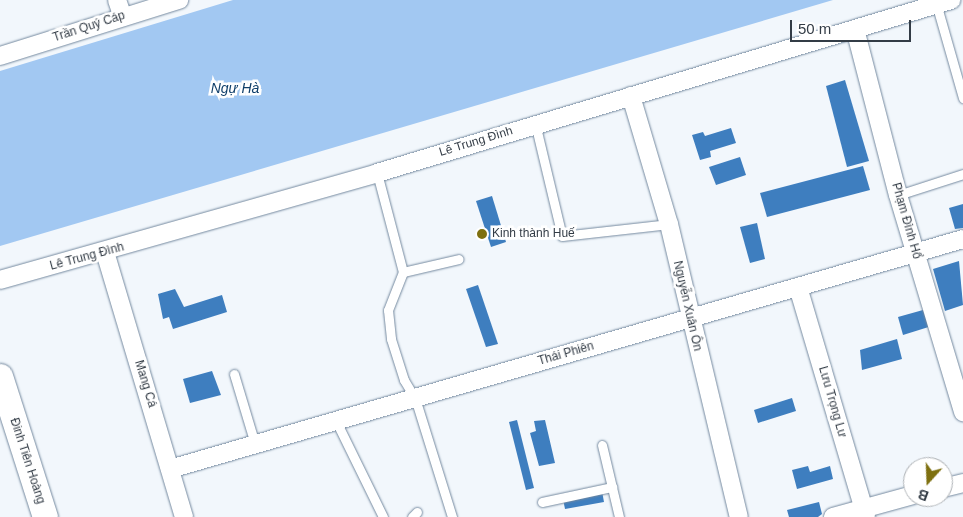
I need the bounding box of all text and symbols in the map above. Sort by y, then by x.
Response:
street label: Trần Quý Cáp [51,9,127,45]
scale bar [793,10,914,42]
text: 50 m [798,20,831,37]
water label: Ngự Hà [211,80,259,96]
street label: Lê Trung Đình [437,124,515,160]
street label: Phạm Đình Hổ [888,181,924,261]
place label: Kinh thành Huế [492,227,575,241]
marker: Kinh thành Huế [476,228,488,240]
street label: Lê Trung Đình [48,240,126,274]
street label: Nguyễn Xuân Ôn [670,260,704,352]
street label: Thái Phiên [536,339,596,369]
street label: Mang Cá [131,359,159,409]
street label: Lưu Trọng Lư [815,365,849,439]
street label: Đinh Tiên Hoàng [6,416,48,506]
north arrow [903,457,953,507]
text: B [916,486,931,504]

